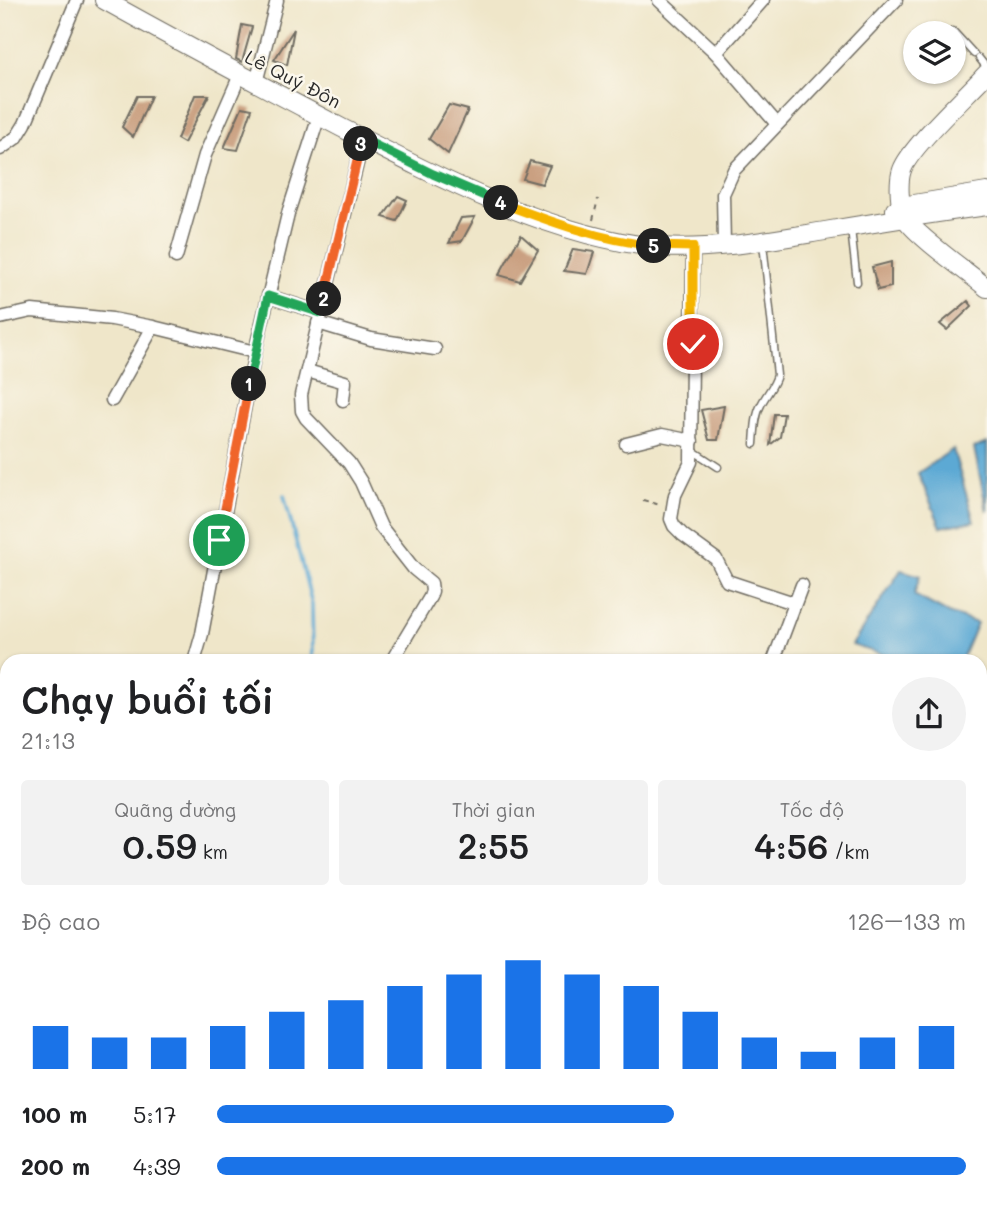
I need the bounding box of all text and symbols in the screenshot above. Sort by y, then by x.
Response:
map controls [903,21,966,84]
button: layers [903,21,966,84]
street label: Lê Quý Đôn [241,44,345,113]
pin: 3 [344,127,378,162]
text: 3 [355,131,366,156]
pin: 4 [484,186,518,220]
text: 4 [494,190,507,215]
pin: 5 [636,229,672,264]
text: 5 [648,233,659,258]
pin: 2 [306,282,342,316]
text: 2 [318,286,329,311]
pin [663,314,723,374]
icon: check [674,325,712,363]
pin: 1 [232,366,266,402]
text: 1 [244,371,253,396]
pin [189,510,249,570]
icon: arrive [200,521,238,559]
text: Chạy buổi tối [21,674,274,724]
button: share [892,677,966,751]
text: 21:13 [21,725,75,755]
text: Quãng đường [114,797,236,822]
text: Thời gian [452,797,535,822]
text: Tốc độ [780,797,844,822]
text: 0.59 [122,822,197,868]
text: 2:55 [458,822,529,868]
text: 4:56 [754,822,828,868]
text: km [197,839,228,864]
text: /km [828,839,870,864]
text: Độ cao [21,906,100,936]
text: 126–133 m [847,906,966,936]
text: 100 m [21,1099,87,1129]
text: 5:17 [133,1099,177,1129]
text: 200 m [21,1151,90,1181]
text: 4:39 [133,1151,181,1181]

